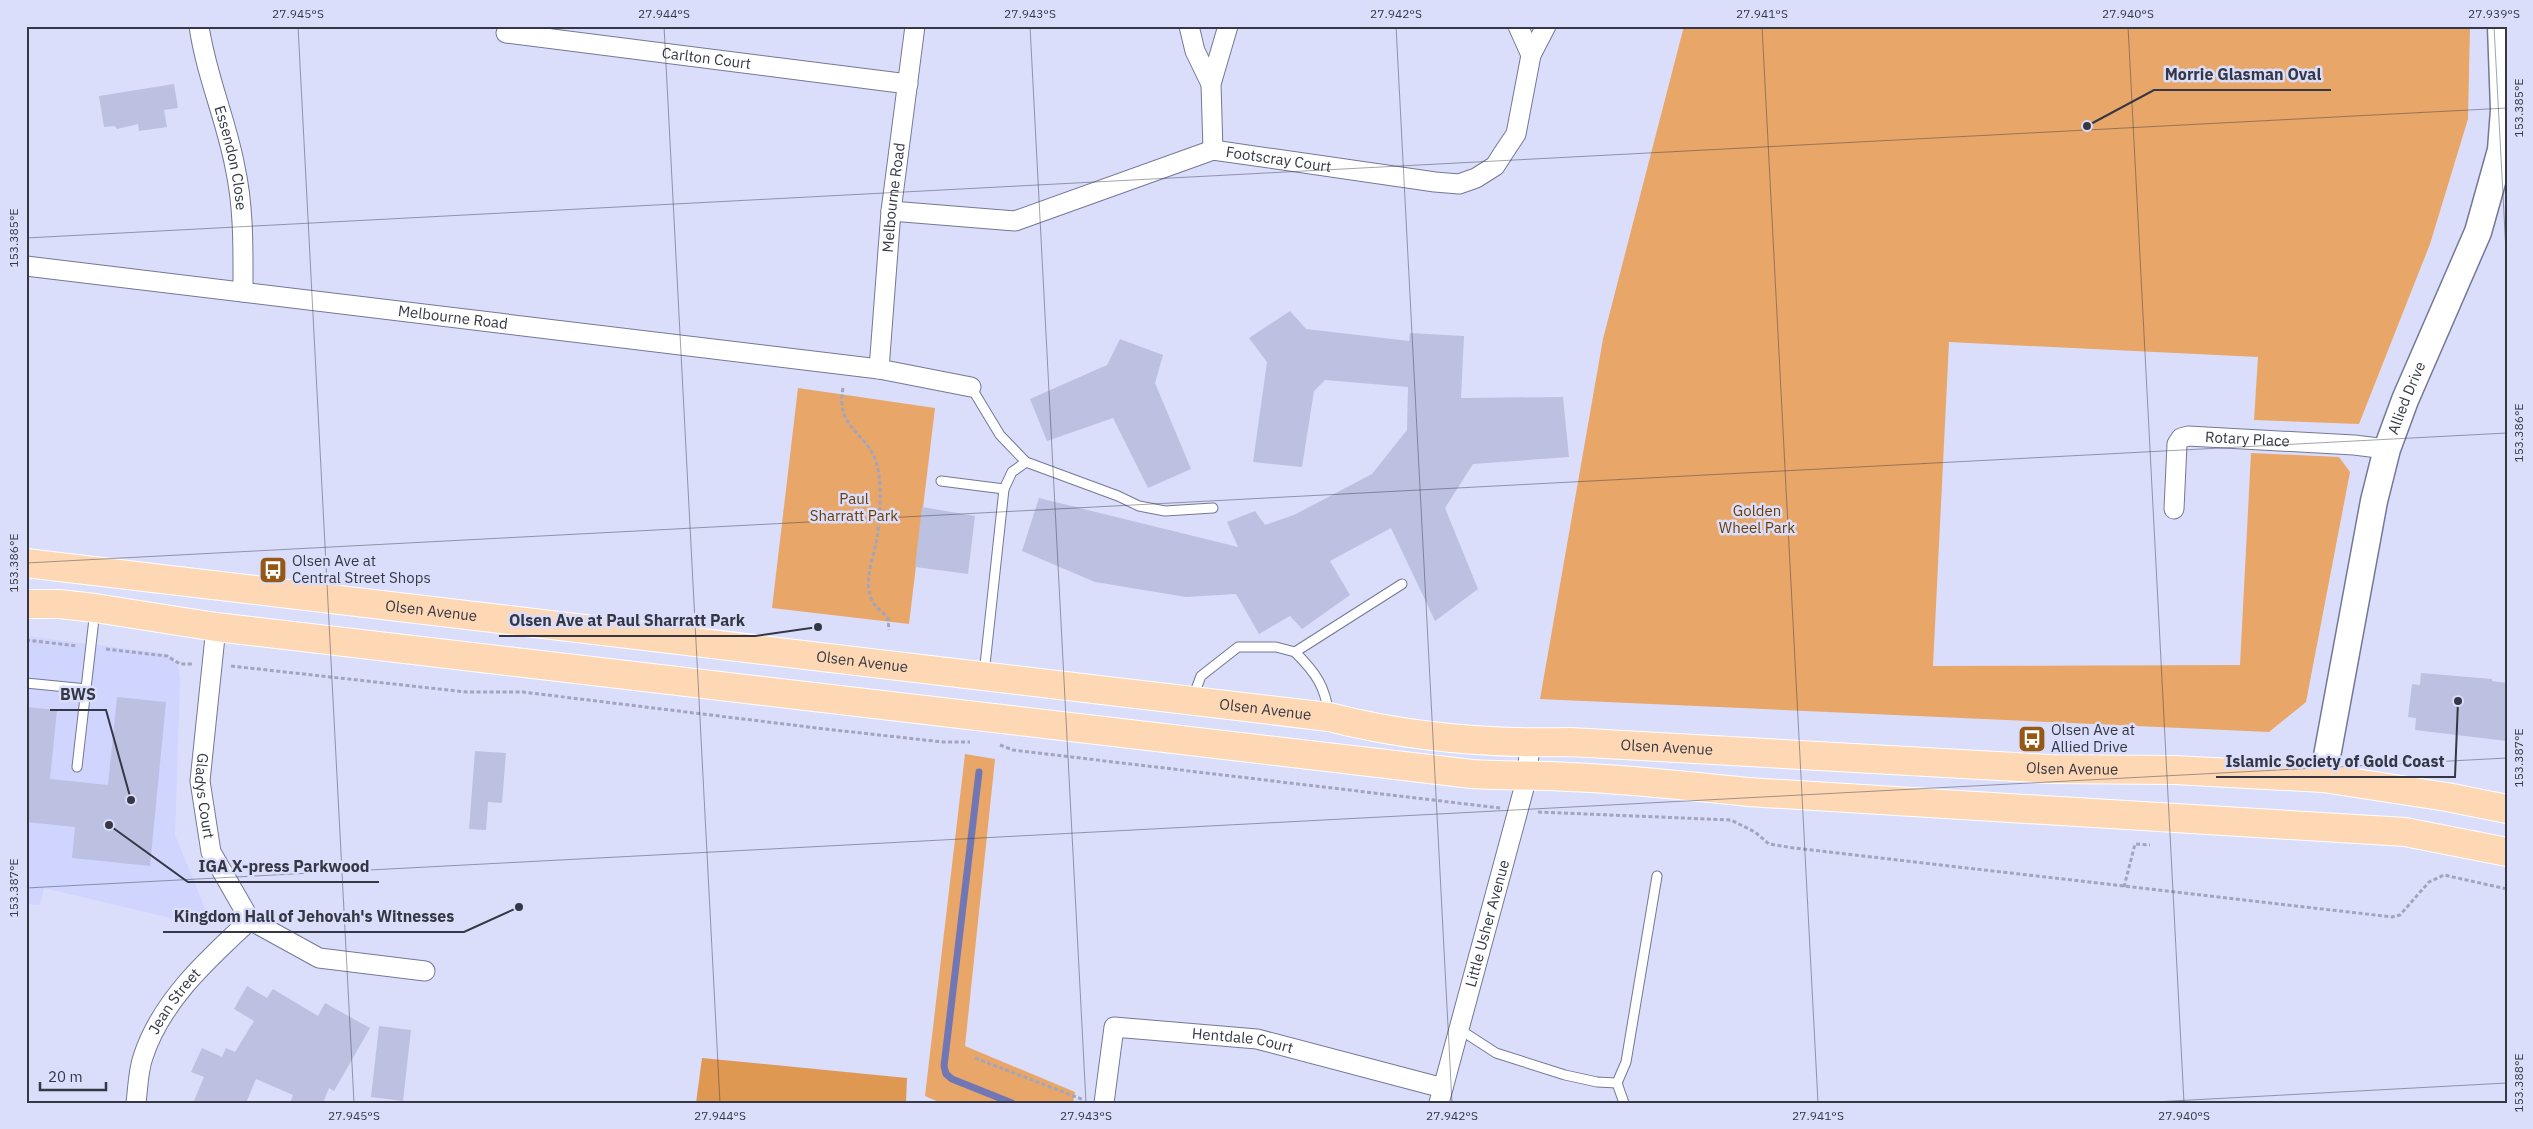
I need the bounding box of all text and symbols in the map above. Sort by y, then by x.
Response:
text: 27.945°S [272,6,324,21]
text: 27.944°S [638,6,690,21]
text: 27.943°S [1004,6,1056,21]
text: 27.942°S [1370,6,1422,21]
text: 27.941°S [1736,6,1788,21]
text: 27.940°S [2102,6,2154,21]
text: 27.939°S [2468,6,2520,21]
street label: Carlton Court [661,43,752,73]
callout: Morrie Glasman Oval [2154,59,2331,90]
text: Morrie Glasman Oval [2165,64,2321,84]
text: 153.385°E [2511,78,2526,138]
street label: Essendon Close [210,103,251,211]
street label: Melbourne Road [878,141,909,253]
street label: Footscray Court [1225,142,1333,176]
text: 153.385°E [6,208,21,268]
street label: Melbourne Road [397,301,509,333]
street label: Allied Drive [2383,358,2430,437]
text: 153.386°E [2511,403,2526,463]
street label: Rotary Place [2205,427,2290,450]
park label: Paul Sharratt Park [810,489,898,525]
park label: Golden Wheel Park [1719,501,1795,537]
text: 153.386°E [6,533,21,593]
place label: Olsen Ave at Central Street Shops [292,551,431,587]
bus stop icon: Olsen Ave at Central Street Shops [258,555,288,585]
street label: Olsen Avenue [384,596,478,625]
callout: Olsen Ave at Paul Sharratt Park [499,605,755,636]
text: Olsen Ave at Paul Sharratt Park [509,610,746,630]
street label: Olsen Avenue [815,646,909,676]
callout: BWS [50,679,106,710]
text: BWS [60,684,96,704]
street label: Olsen Avenue [1218,694,1312,724]
place label: Olsen Ave at Allied Drive [2051,720,2135,756]
bus stop icon: Olsen Ave at Allied Drive [2017,724,2047,754]
text: 153.387°E [2511,728,2526,788]
street label: Olsen Avenue [1620,735,1713,759]
callout: Islamic Society of Gold Coast [2216,746,2455,777]
text: Islamic Society of Gold Coast [2225,751,2445,771]
street label: Gladys Court [191,752,219,840]
street label: Olsen Avenue [2025,758,2118,779]
callout: IGA X-press Parkwood [188,851,379,882]
text: IGA X-press Parkwood [199,856,369,876]
text: 153.387°E [6,858,21,918]
street label: Little Usher Avenue [1461,858,1513,989]
callout: Kingdom Hall of Jehovah's Witnesses [163,901,464,932]
text: Kingdom Hall of Jehovah's Witnesses [174,906,454,926]
street label: Jean Street [144,964,204,1037]
street label: Hentdale Court [1191,1024,1295,1057]
text: 153.388°E [2511,1053,2526,1113]
scale bar [40,1059,106,1091]
text: 20 m [48,1067,83,1086]
text: 27.945°S [328,1108,380,1123]
text: 27.944°S [694,1108,746,1123]
text: 27.943°S [1060,1108,1112,1123]
text: 27.942°S [1426,1108,1478,1123]
text: 27.941°S [1792,1108,1844,1123]
text: 27.940°S [2158,1108,2210,1123]

